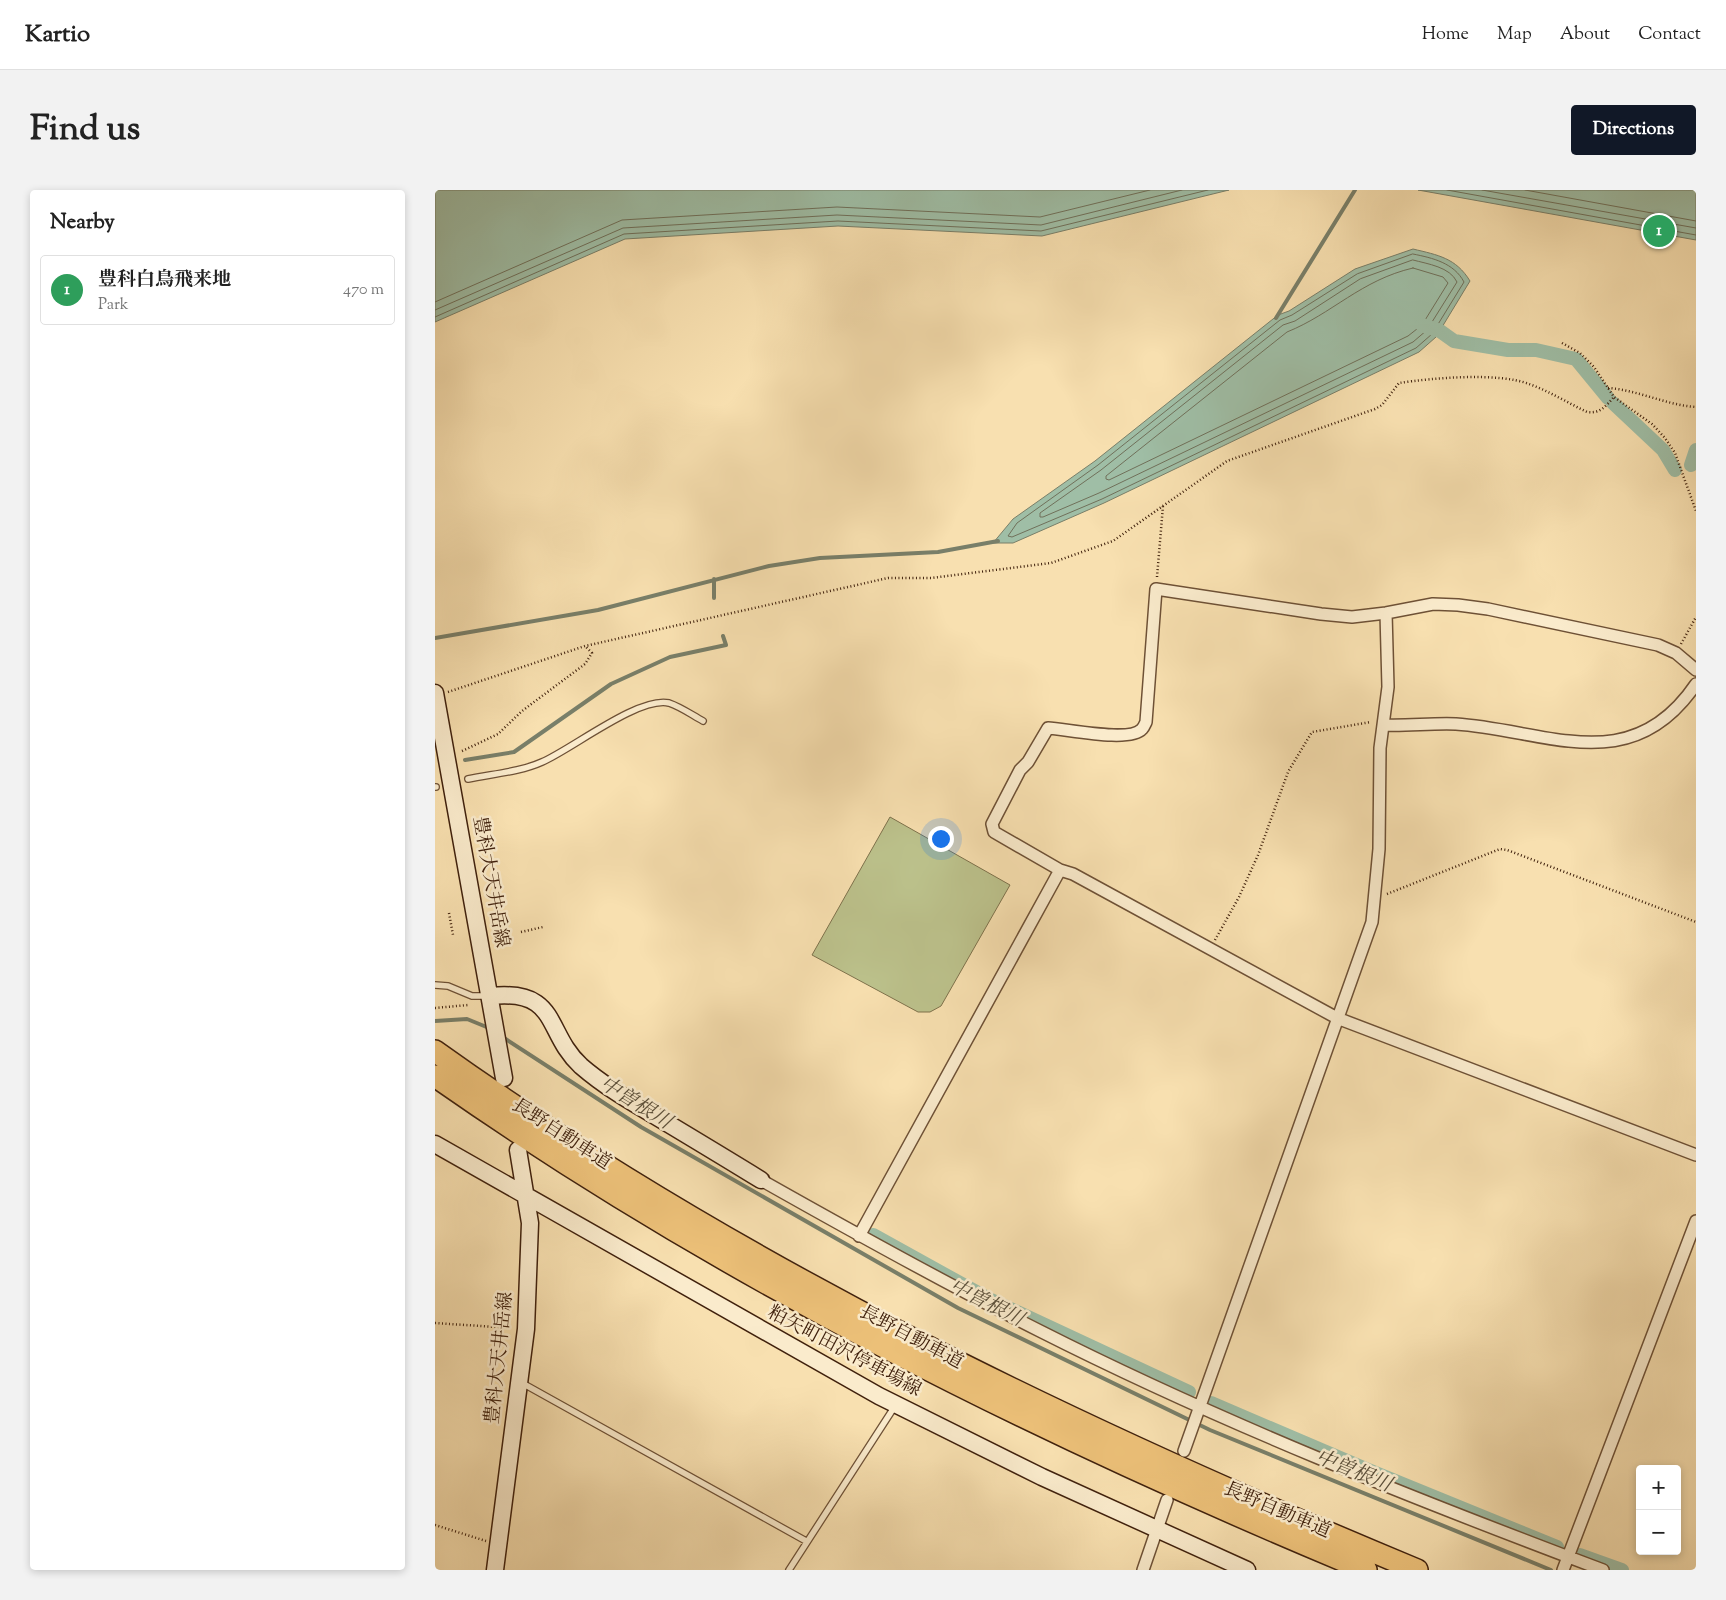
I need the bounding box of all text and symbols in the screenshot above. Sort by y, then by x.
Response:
text: Kartio [25,18,90,52]
text: Home [1422,22,1469,48]
text: Map [1497,22,1532,48]
text: About [1560,22,1610,48]
text: Contact [1638,22,1701,48]
text: Find us [30,105,140,156]
button: Directions [1571,105,1696,155]
text: Nearby [50,208,115,238]
pin: 1 [1643,212,1675,250]
text: 豊科白鳥飛来地 [98,267,231,294]
text: 1 [64,279,70,302]
text: 470 m [343,279,384,302]
text: Park [98,294,129,317]
street label: 豊科大天井岳線 [465,814,515,950]
your location [928,826,954,852]
water label: 中曽根川 [593,1071,678,1139]
street label: 長野自動車道 [506,1093,616,1177]
water label: 中曽根川 [944,1273,1030,1336]
street label: 豊科大天井岳線 [480,1290,520,1426]
street label: 長野自動車道 [854,1299,968,1377]
street label: 粕矢町田沢停車場線 [762,1300,926,1404]
water label: 中曽根川 [1310,1444,1397,1501]
map controls [1636,1465,1681,1555]
button: + [1636,1465,1681,1510]
street label: 長野自動車道 [1219,1476,1335,1546]
button: − [1636,1510,1681,1555]

